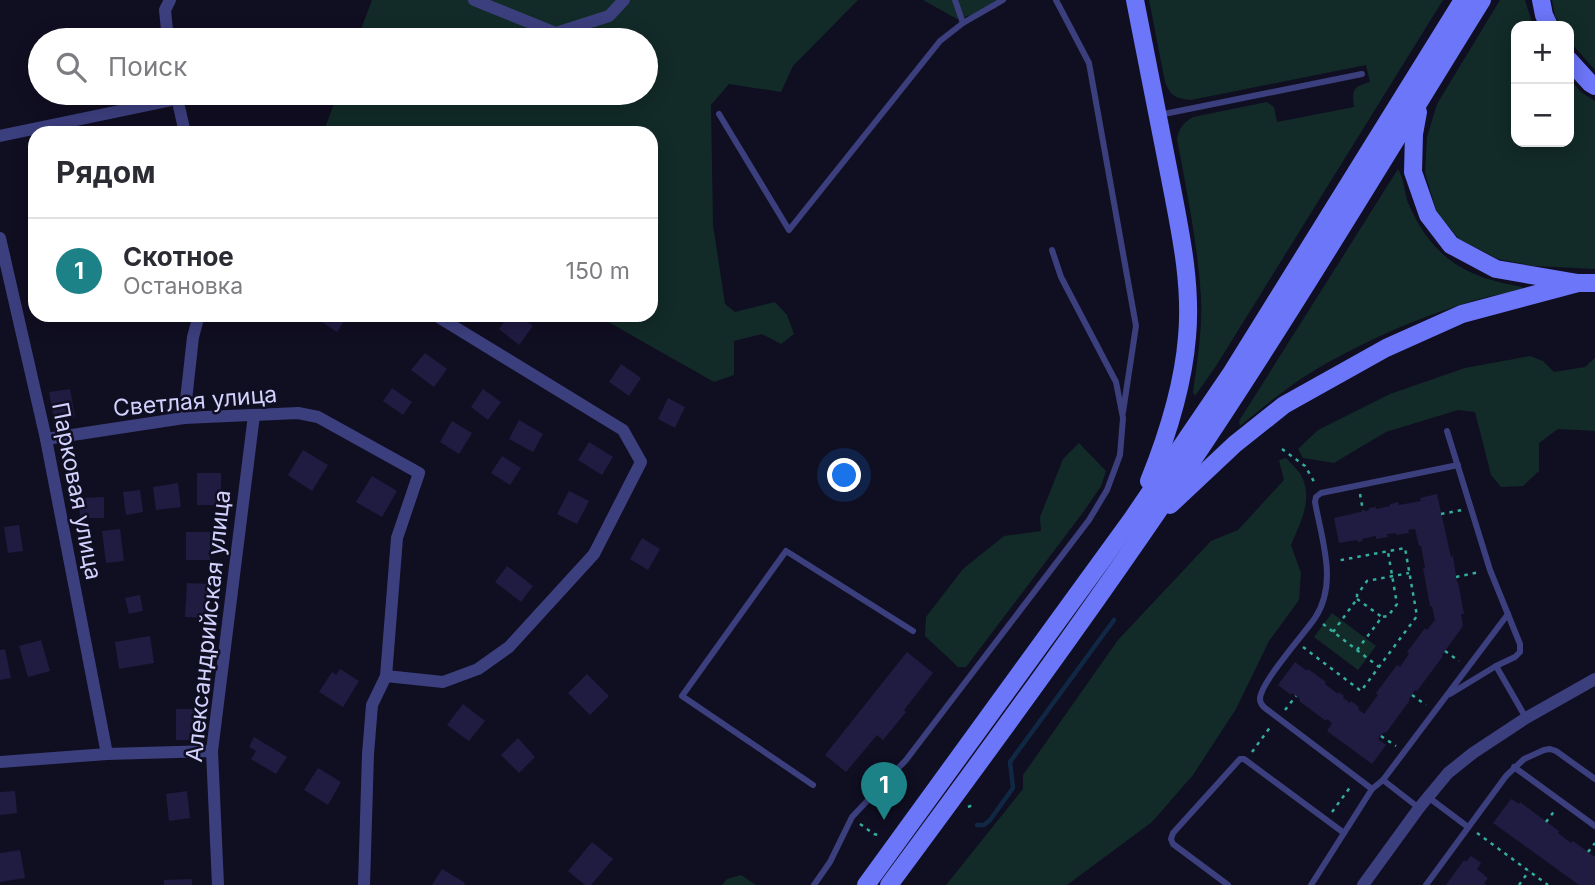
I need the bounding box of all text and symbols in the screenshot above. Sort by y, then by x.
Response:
map controls [1511,21,1574,147]
button: + [1511,21,1574,84]
search box [28,28,658,105]
icon: search [52,48,90,86]
text: Поиск [108,51,187,82]
button: − [1511,84,1574,147]
text: Рядом [56,154,156,190]
text: Скотное [123,241,234,272]
text: 1 [74,257,84,285]
text: 150 m [566,257,630,285]
text: Остановка [123,272,243,300]
street label: Светлая улица [112,380,278,422]
street label: Парковая улица [46,400,108,582]
your location [827,458,861,492]
street label: Александрийская улица [180,489,236,763]
pin: 1 [861,762,907,820]

